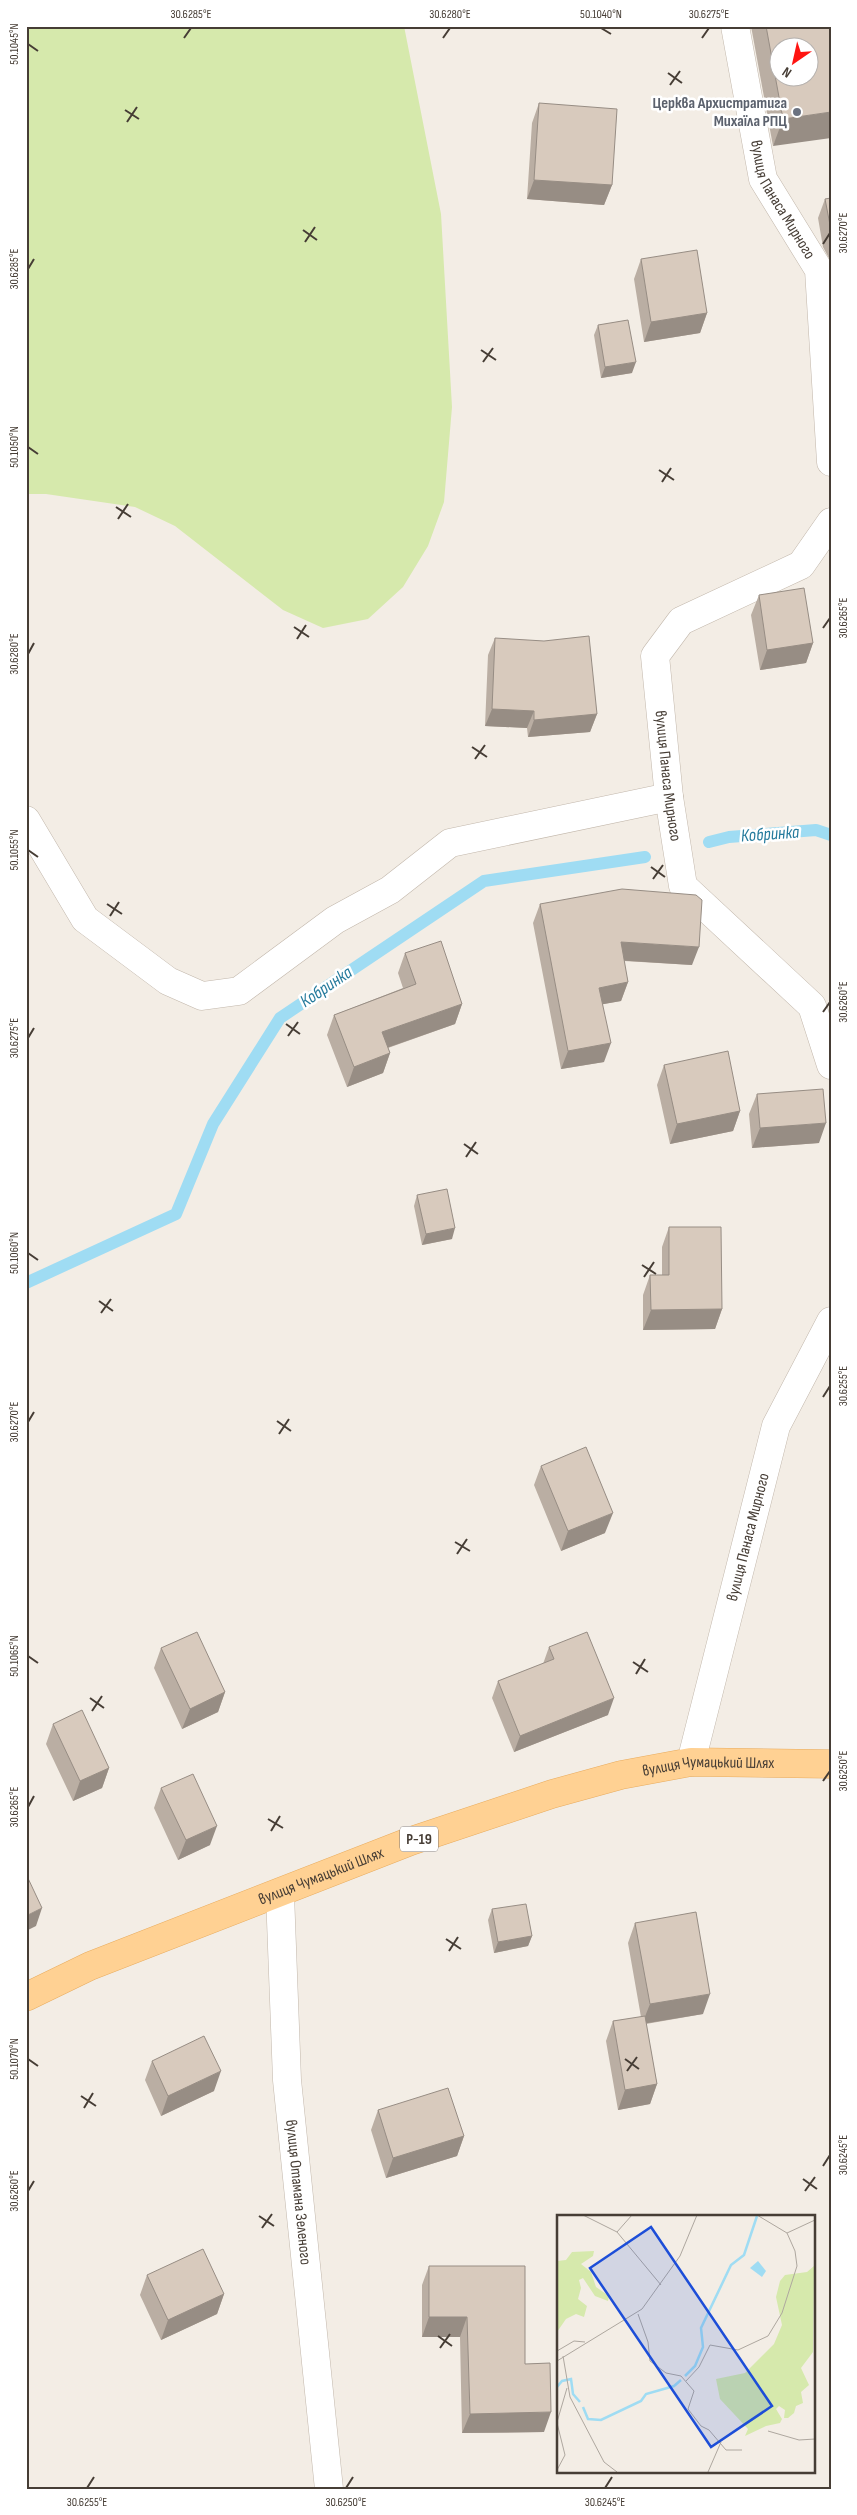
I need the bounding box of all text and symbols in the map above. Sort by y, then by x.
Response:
text: 30.6285°E [171,7,211,22]
text: 30.6280°E [429,7,471,22]
text: 50.1040°N [580,7,622,22]
text: 30.6275°E [689,7,729,22]
text: 50.1045°N [7,23,22,65]
north arrow [770,38,820,88]
text: N [779,63,795,82]
place label: Церква Архистратига Михаїла РПЦ [652,94,787,131]
marker: Церква Архистратига Михаїла РПЦ [791,106,803,118]
street label: вулиця Панаса Мирного [747,139,819,262]
text: 30.6270°E [836,212,851,253]
text: 30.6285°E [7,249,22,289]
text: 50.1050°N [7,426,22,468]
text: 30.6265°E [836,598,851,638]
text: 30.6280°E [7,633,22,675]
street label: вулиця Панаса Мирного [651,710,685,843]
water label: Кобринка [740,821,800,847]
text: 50.1055°N [7,829,22,871]
water label: Кобринка [296,962,357,1012]
text: 30.6260°E [836,981,851,1023]
text: 30.6275°E [7,1018,22,1058]
text: 50.1060°N [7,1232,22,1274]
text: 30.6255°E [836,1366,851,1406]
text: 30.6270°E [7,1401,22,1442]
street label: вулиця Панаса Мирного [723,1471,773,1603]
text: 50.1065°N [7,1635,22,1677]
text: 30.6250°E [836,1750,851,1792]
street label: вулиця Чумацький Шлях [641,1752,774,1780]
text: 30.6265°E [7,1787,22,1827]
road number: Р-19 [400,1826,438,1852]
street label: вулиця Чумацький Шлях [256,1843,386,1909]
text: 50.1070°N [7,2038,22,2080]
street label: вулиця Отамана Зеленого [282,2119,315,2266]
text: 30.6245°E [836,2135,851,2175]
text: 30.6260°E [7,2170,22,2212]
inset map [557,2215,814,2472]
text: 30.6255°E [67,2495,107,2510]
text: 30.6250°E [326,2495,367,2510]
text: 30.6245°E [585,2495,625,2510]

